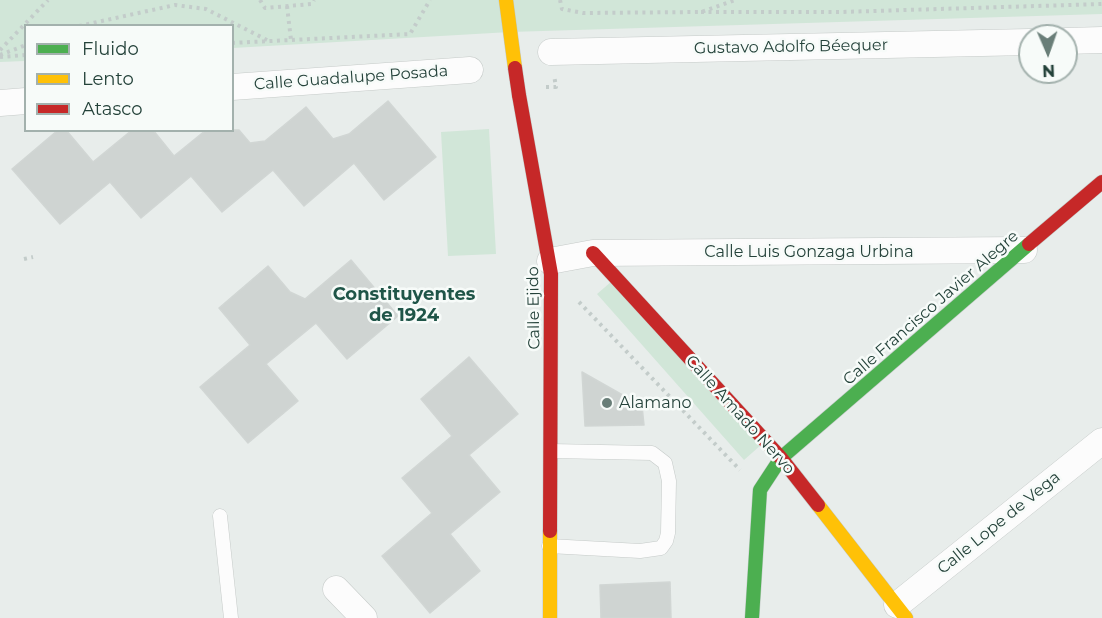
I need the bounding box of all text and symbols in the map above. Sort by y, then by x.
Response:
legend [24,24,234,132]
north arrow [1018,24,1078,84]
street label: Gustavo Adolfo Béequer [694,36,888,58]
text: Fluido [82,38,139,60]
text: N [1042,61,1055,80]
street label: Calle Guadalupe Posada [253,62,449,94]
text: Lento [82,68,134,90]
text: Atasco [82,98,142,120]
street label: Calle Francisco Javier Alegre [839,227,1023,389]
street label: Calle Luis Gonzaga Urbina [704,242,914,262]
street label: Calle Ejido [524,266,544,350]
district label: Constituyentes de 1924 [333,284,475,326]
street label: Calle Amado Nervo [681,351,799,479]
place label: Alamano [619,393,691,413]
marker: Alamano [600,396,614,410]
street label: Calle Lope de Vega [934,468,1064,578]

